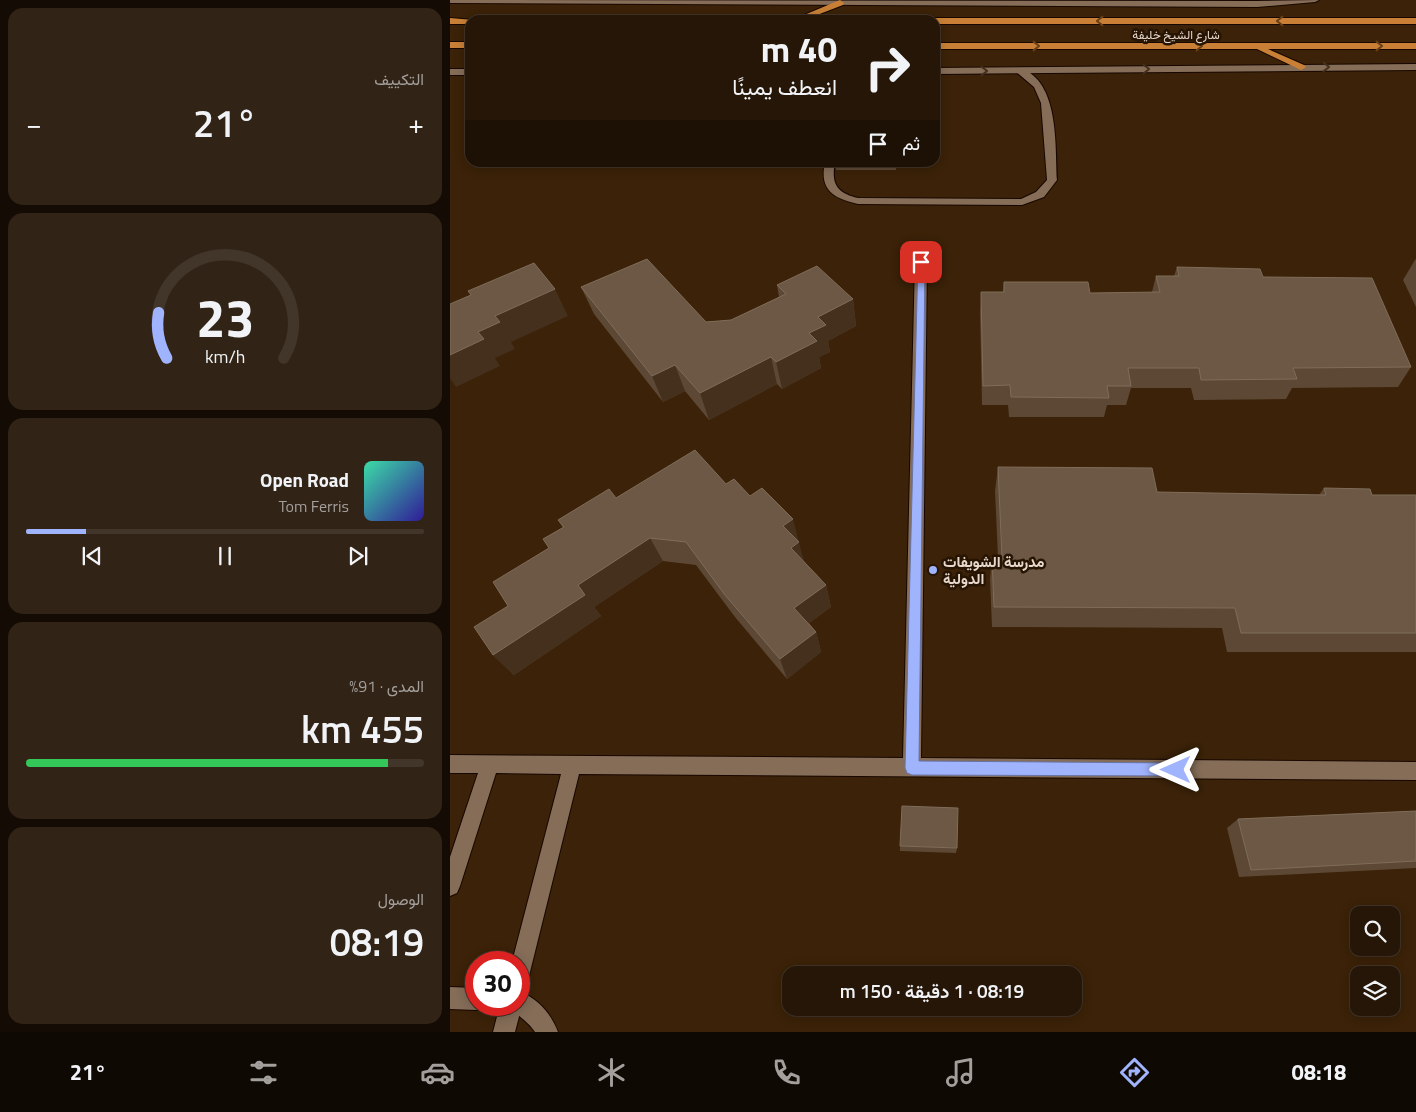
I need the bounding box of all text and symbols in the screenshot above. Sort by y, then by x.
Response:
one-way arrow [1096,16,1104,26]
one-way arrow [1276,16,1284,26]
text: 40 m [761,22,837,76]
street label: شارع الشيخ خليفة [1132,25,1220,44]
icon: right [855,35,920,100]
one-way arrow [1032,41,1040,51]
one-way arrow [1195,41,1203,51]
one-way arrow [1375,41,1383,51]
one-way arrow [1322,62,1330,72]
one-way arrow [1142,64,1150,74]
one-way arrow [980,66,988,76]
text: التكييف [374,67,424,91]
text: انعطف يمينًا [732,70,837,104]
text: 21° [193,94,257,152]
text: − [26,102,42,145]
text: + [408,102,424,145]
text: ثم [902,128,920,157]
icon: arrive [864,130,892,158]
pin [900,241,942,283]
icon: arrive [907,248,935,276]
text: 23 [196,278,254,357]
text: km/h [205,343,245,370]
text: Open Road [260,465,349,494]
text: Tom Ferris [278,494,349,518]
icon: previous [78,542,106,570]
icon: pause [211,542,239,570]
icon: next [344,542,372,570]
place label: مدرسة الشويفات الدولية [943,550,1044,590]
marker: مدرسة الشويفات الدولية [927,564,939,576]
text: المدى · 91% [349,674,424,698]
text: 455 km [301,700,424,758]
position arrow [1149,743,1201,795]
text: الوصول [378,887,424,911]
map controls [1350,906,1400,1016]
button: search [1350,906,1400,956]
text: 08:19 [330,913,424,971]
speed limit sign: 30 [465,951,530,1016]
button: layers [1350,966,1400,1016]
text: 08:19 · 1 دقيقة · 150 m [840,976,1024,1005]
text: 21° [70,1055,107,1089]
icon: filters [246,1055,281,1090]
icon: car [420,1055,455,1090]
icon: climate [594,1055,629,1090]
icon: phone [769,1055,804,1090]
icon: music [943,1055,978,1090]
icon: directions [1117,1055,1152,1090]
text: 08:18 [1291,1055,1346,1089]

